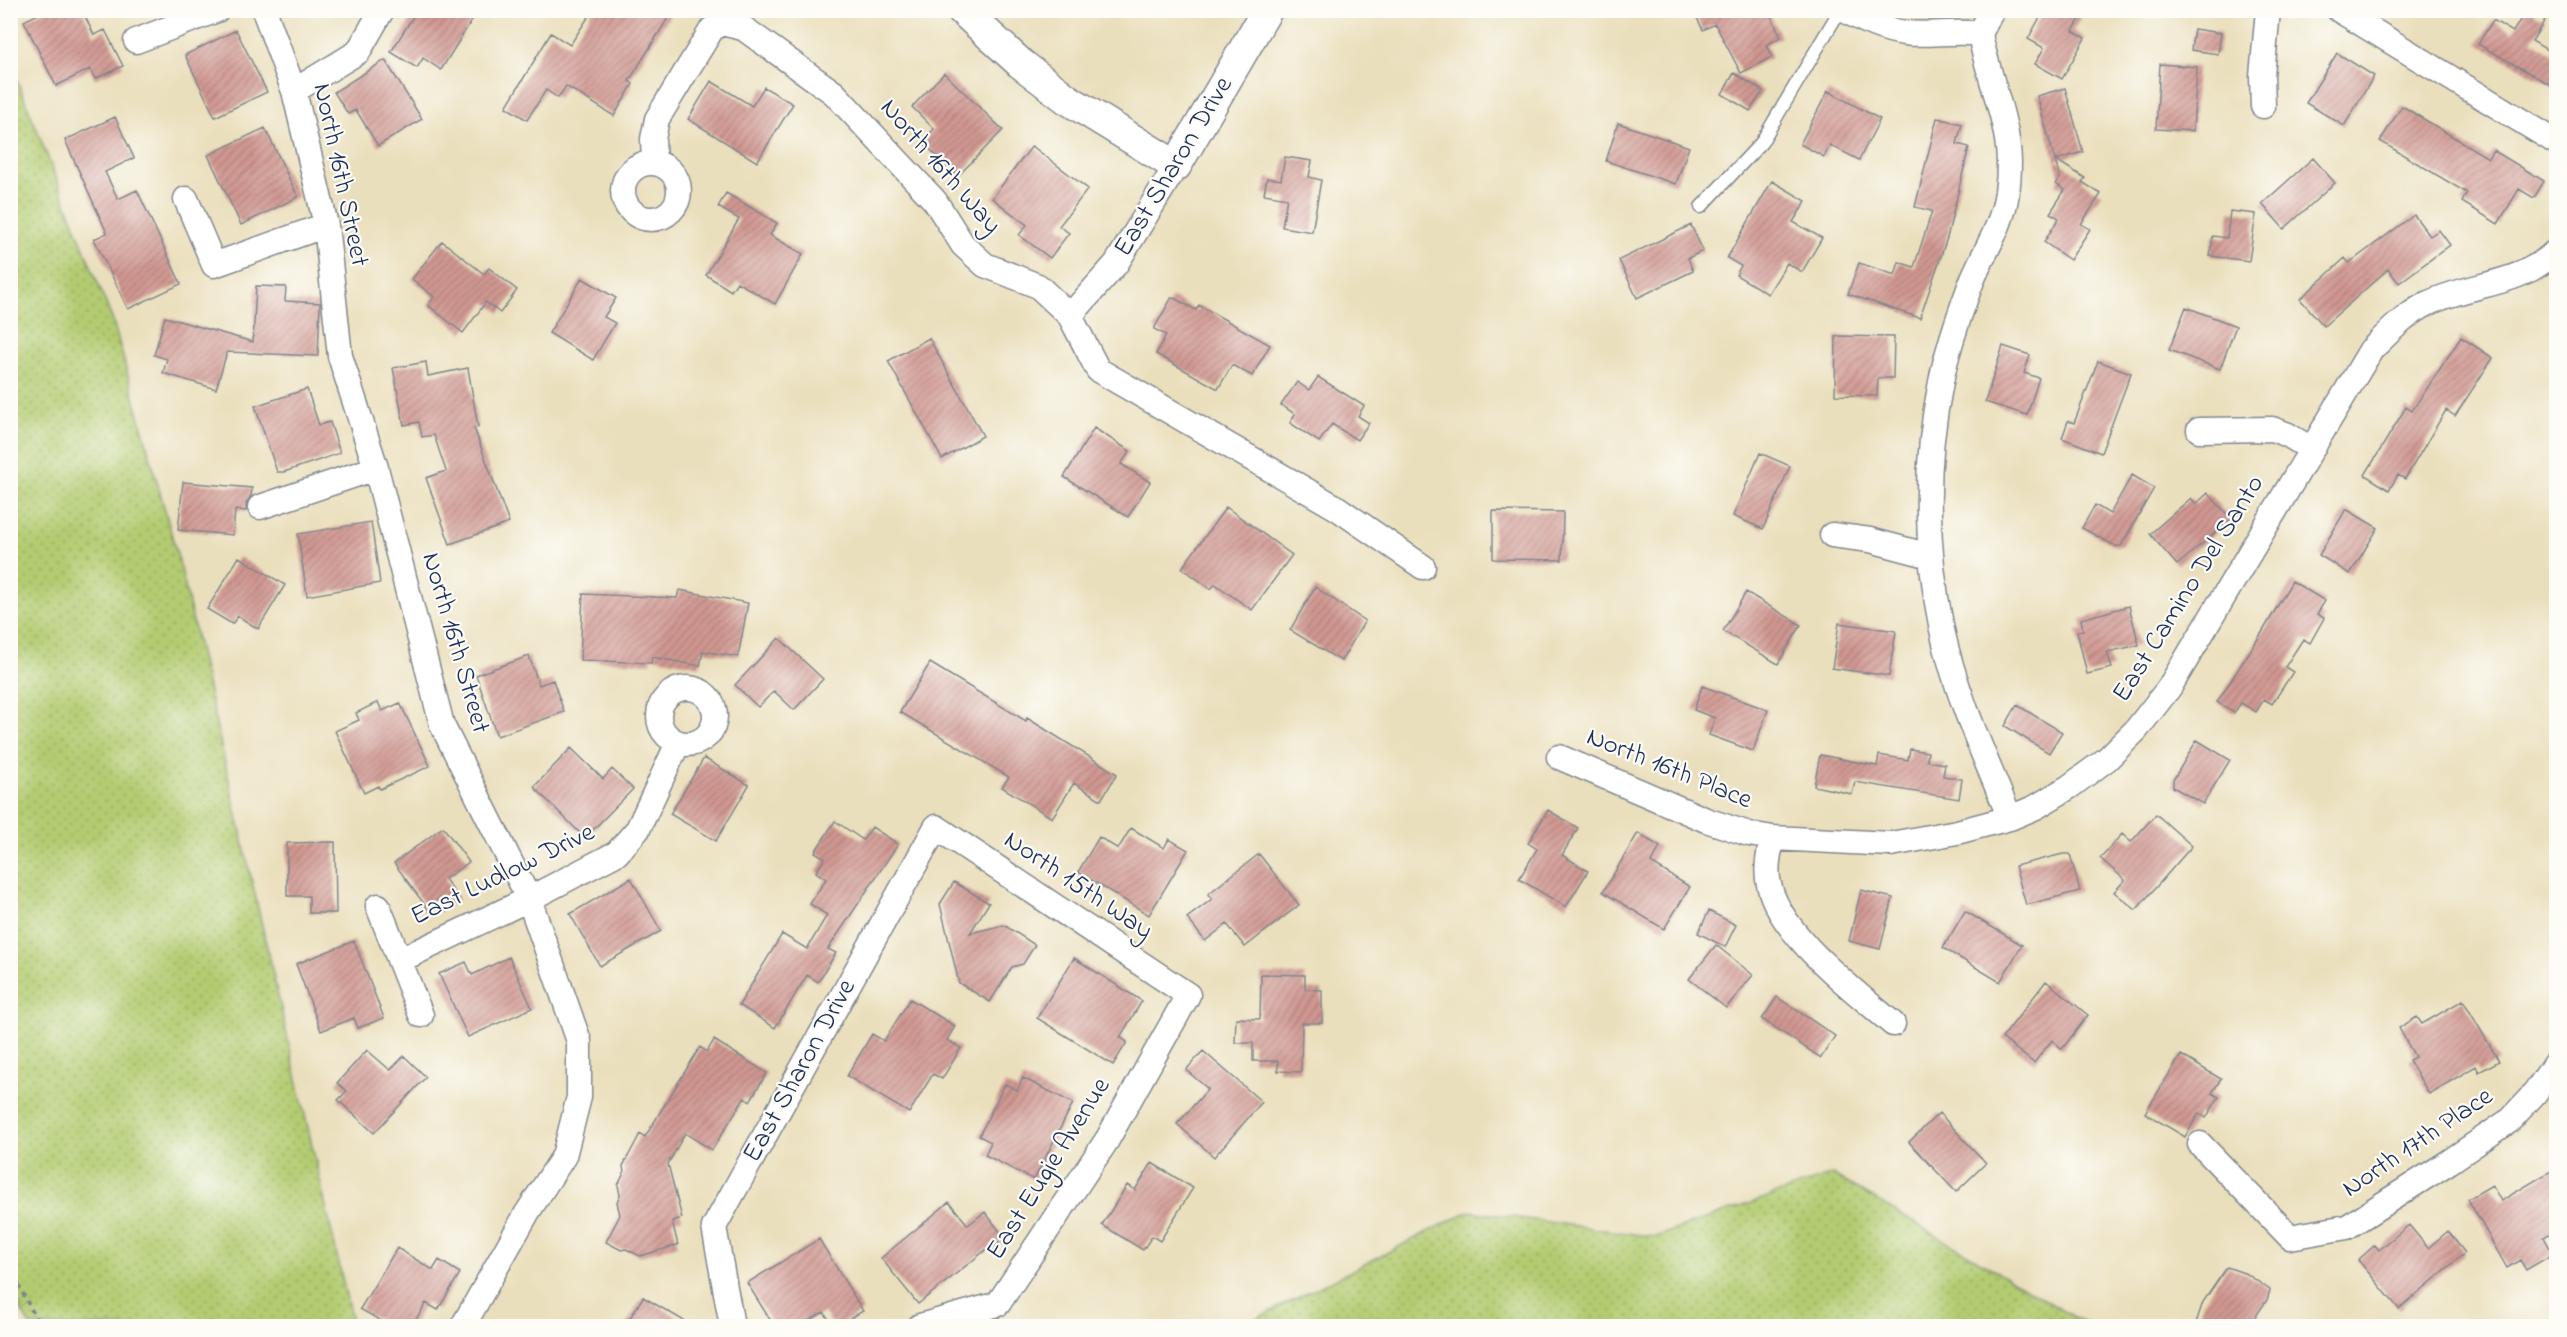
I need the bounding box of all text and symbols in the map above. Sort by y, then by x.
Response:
street label: East Sharon Drive [1105,69,1244,265]
street label: North 16th Street [302,80,378,270]
street label: North 16th Way [870,90,1010,244]
street label: East Camino Del Santo [2103,468,2275,710]
street label: North 16th Street [411,548,499,738]
street label: North 16th Place [1580,718,1759,820]
street label: East Ludlow Drive [404,813,602,936]
street label: North 15th Way [996,822,1160,950]
street label: East Sharon Drive [733,972,867,1170]
street label: East Eugie Avenue [977,1069,1121,1268]
street label: North 17th Place [2335,1077,2502,1208]

